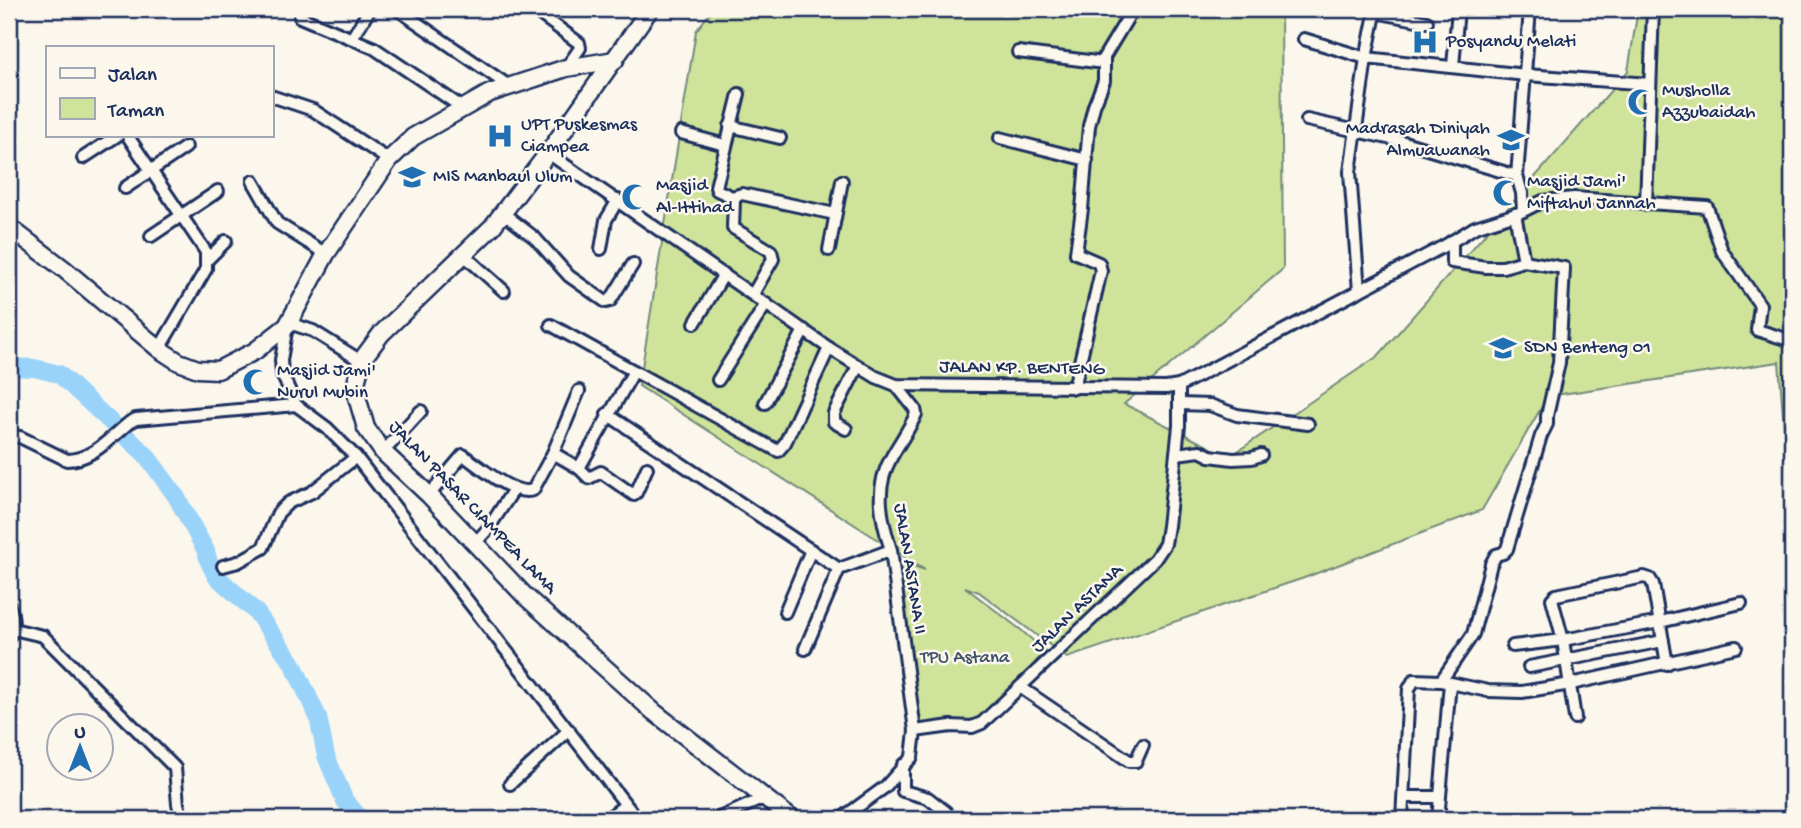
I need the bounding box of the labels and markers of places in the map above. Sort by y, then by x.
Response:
hospital icon: Posyandu Melati [1410,27,1440,57]
place label: Posyandu Melati [1445,31,1576,54]
place label: Musholla Azzubaidah [1662,80,1755,125]
mosque icon: Musholla Azzubaidah [1626,87,1656,117]
place label: UPT Puskesmas Ciampea [521,114,638,159]
place label: Madrasah Diniyah Almuawanah [1346,118,1490,163]
hospital icon: UPT Puskesmas Ciampea [485,121,515,151]
school or university icon: Madrasah Diniyah Almuawanah [1496,125,1526,155]
school or university icon: MIS Manbaul Ulum [397,162,427,192]
place label: MIS Manbaul Ulum [433,166,573,189]
place label: Masjid Jami' Miftahul Jannah [1527,171,1656,216]
place label: Masjid Al-Ittihad [656,175,735,220]
mosque icon: Masjid Jami' Miftahul Jannah [1491,178,1521,208]
mosque icon: Masjid Al-Ittihad [620,182,650,212]
school or university icon: SDN Benteng 01 [1488,333,1518,363]
place label: SDN Benteng 01 [1524,337,1651,360]
place label: Masjid Jami' Nurul Mubin [277,360,376,405]
mosque icon: Masjid Jami' Nurul Mubin [241,367,271,397]

